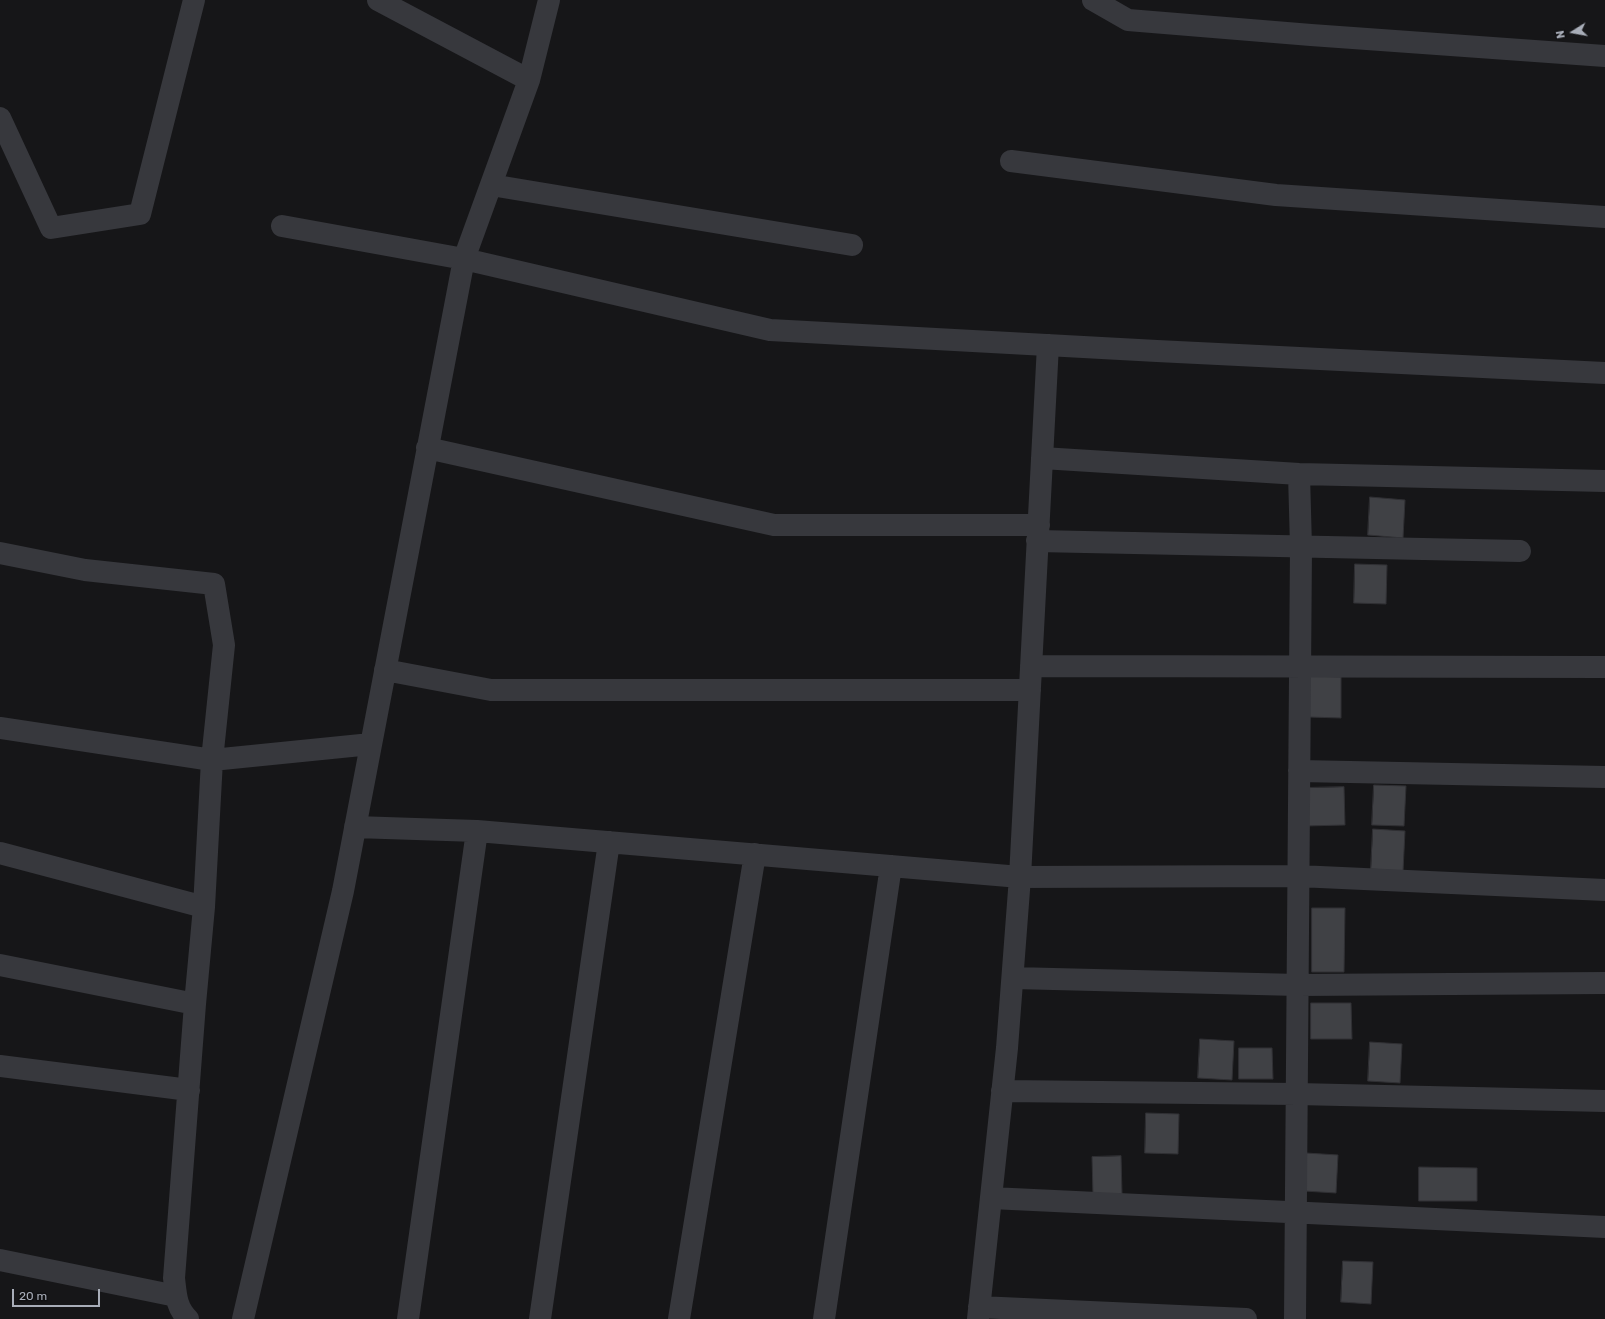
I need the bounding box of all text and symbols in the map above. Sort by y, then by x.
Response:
north arrow [1553,12,1593,52]
text: N [1554,29,1568,40]
scale bar [14,1281,102,1307]
text: 20 m [19,1289,47,1303]

